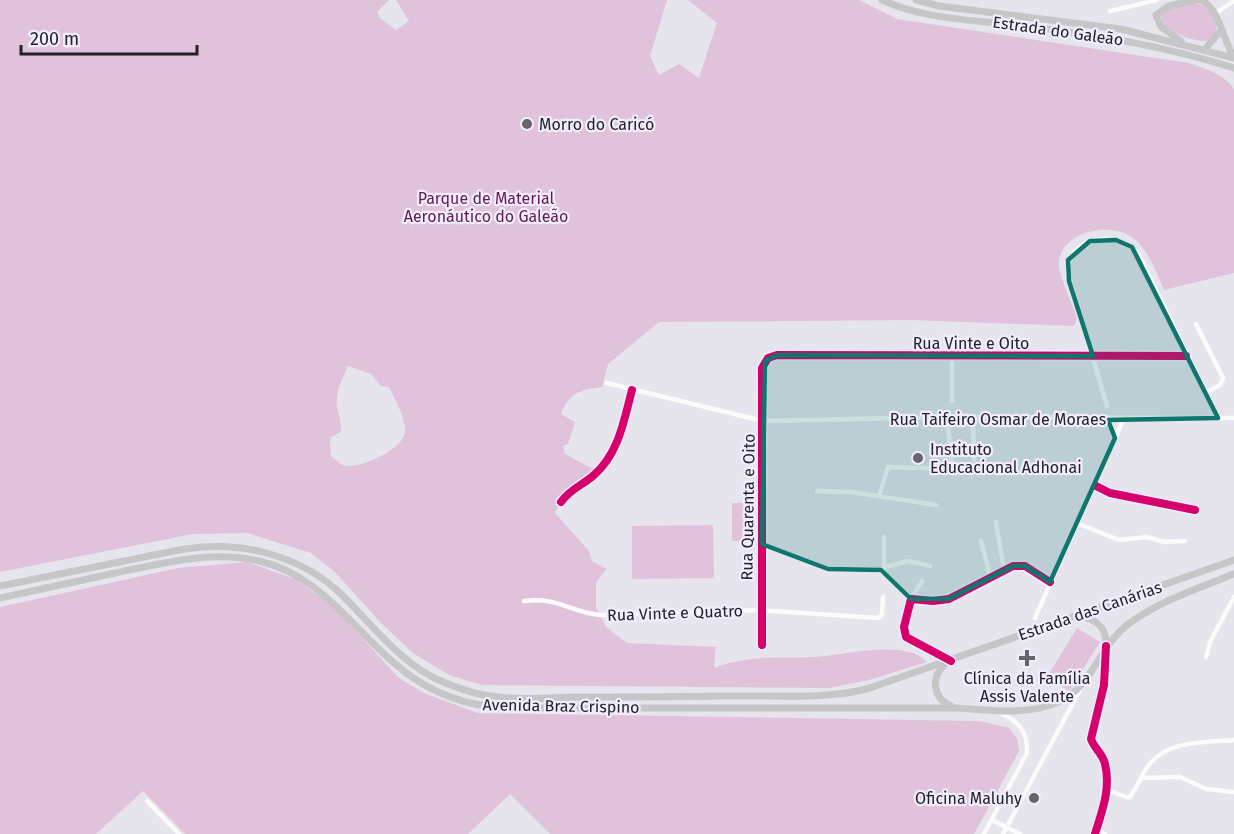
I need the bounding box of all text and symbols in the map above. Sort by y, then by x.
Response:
street label: Estrada do Galeão [992,12,1124,50]
scale bar [21,18,196,56]
text: 200 m [30,28,79,50]
place label: Morro do Caricó [539,115,654,134]
marker: Morro do Caricó [520,117,534,131]
park label: Parque de Material Aeronáutico do Galeão [404,189,568,226]
street label: Rua Vinte e Oito [913,334,1029,353]
street label: Rua Taifeiro Osmar de Moraes [890,410,1106,429]
street label: Rua Quarenta e Oito [737,433,759,581]
place label: Instituto Educacional Adhonai [930,440,1082,477]
marker: Instituto Educacional Adhonai [911,451,925,465]
street label: Estrada das Canárias [1016,577,1164,645]
street label: Rua Vinte e Quatro [607,601,743,625]
marker: Clínica da Família Assis Valente [1018,649,1036,667]
place label: Clínica da Família Assis Valente [964,669,1090,706]
street label: Avenida Braz Crispino [482,695,640,717]
place label: Oficina Maluhy [915,789,1022,808]
marker: Oficina Maluhy [1027,791,1041,805]

